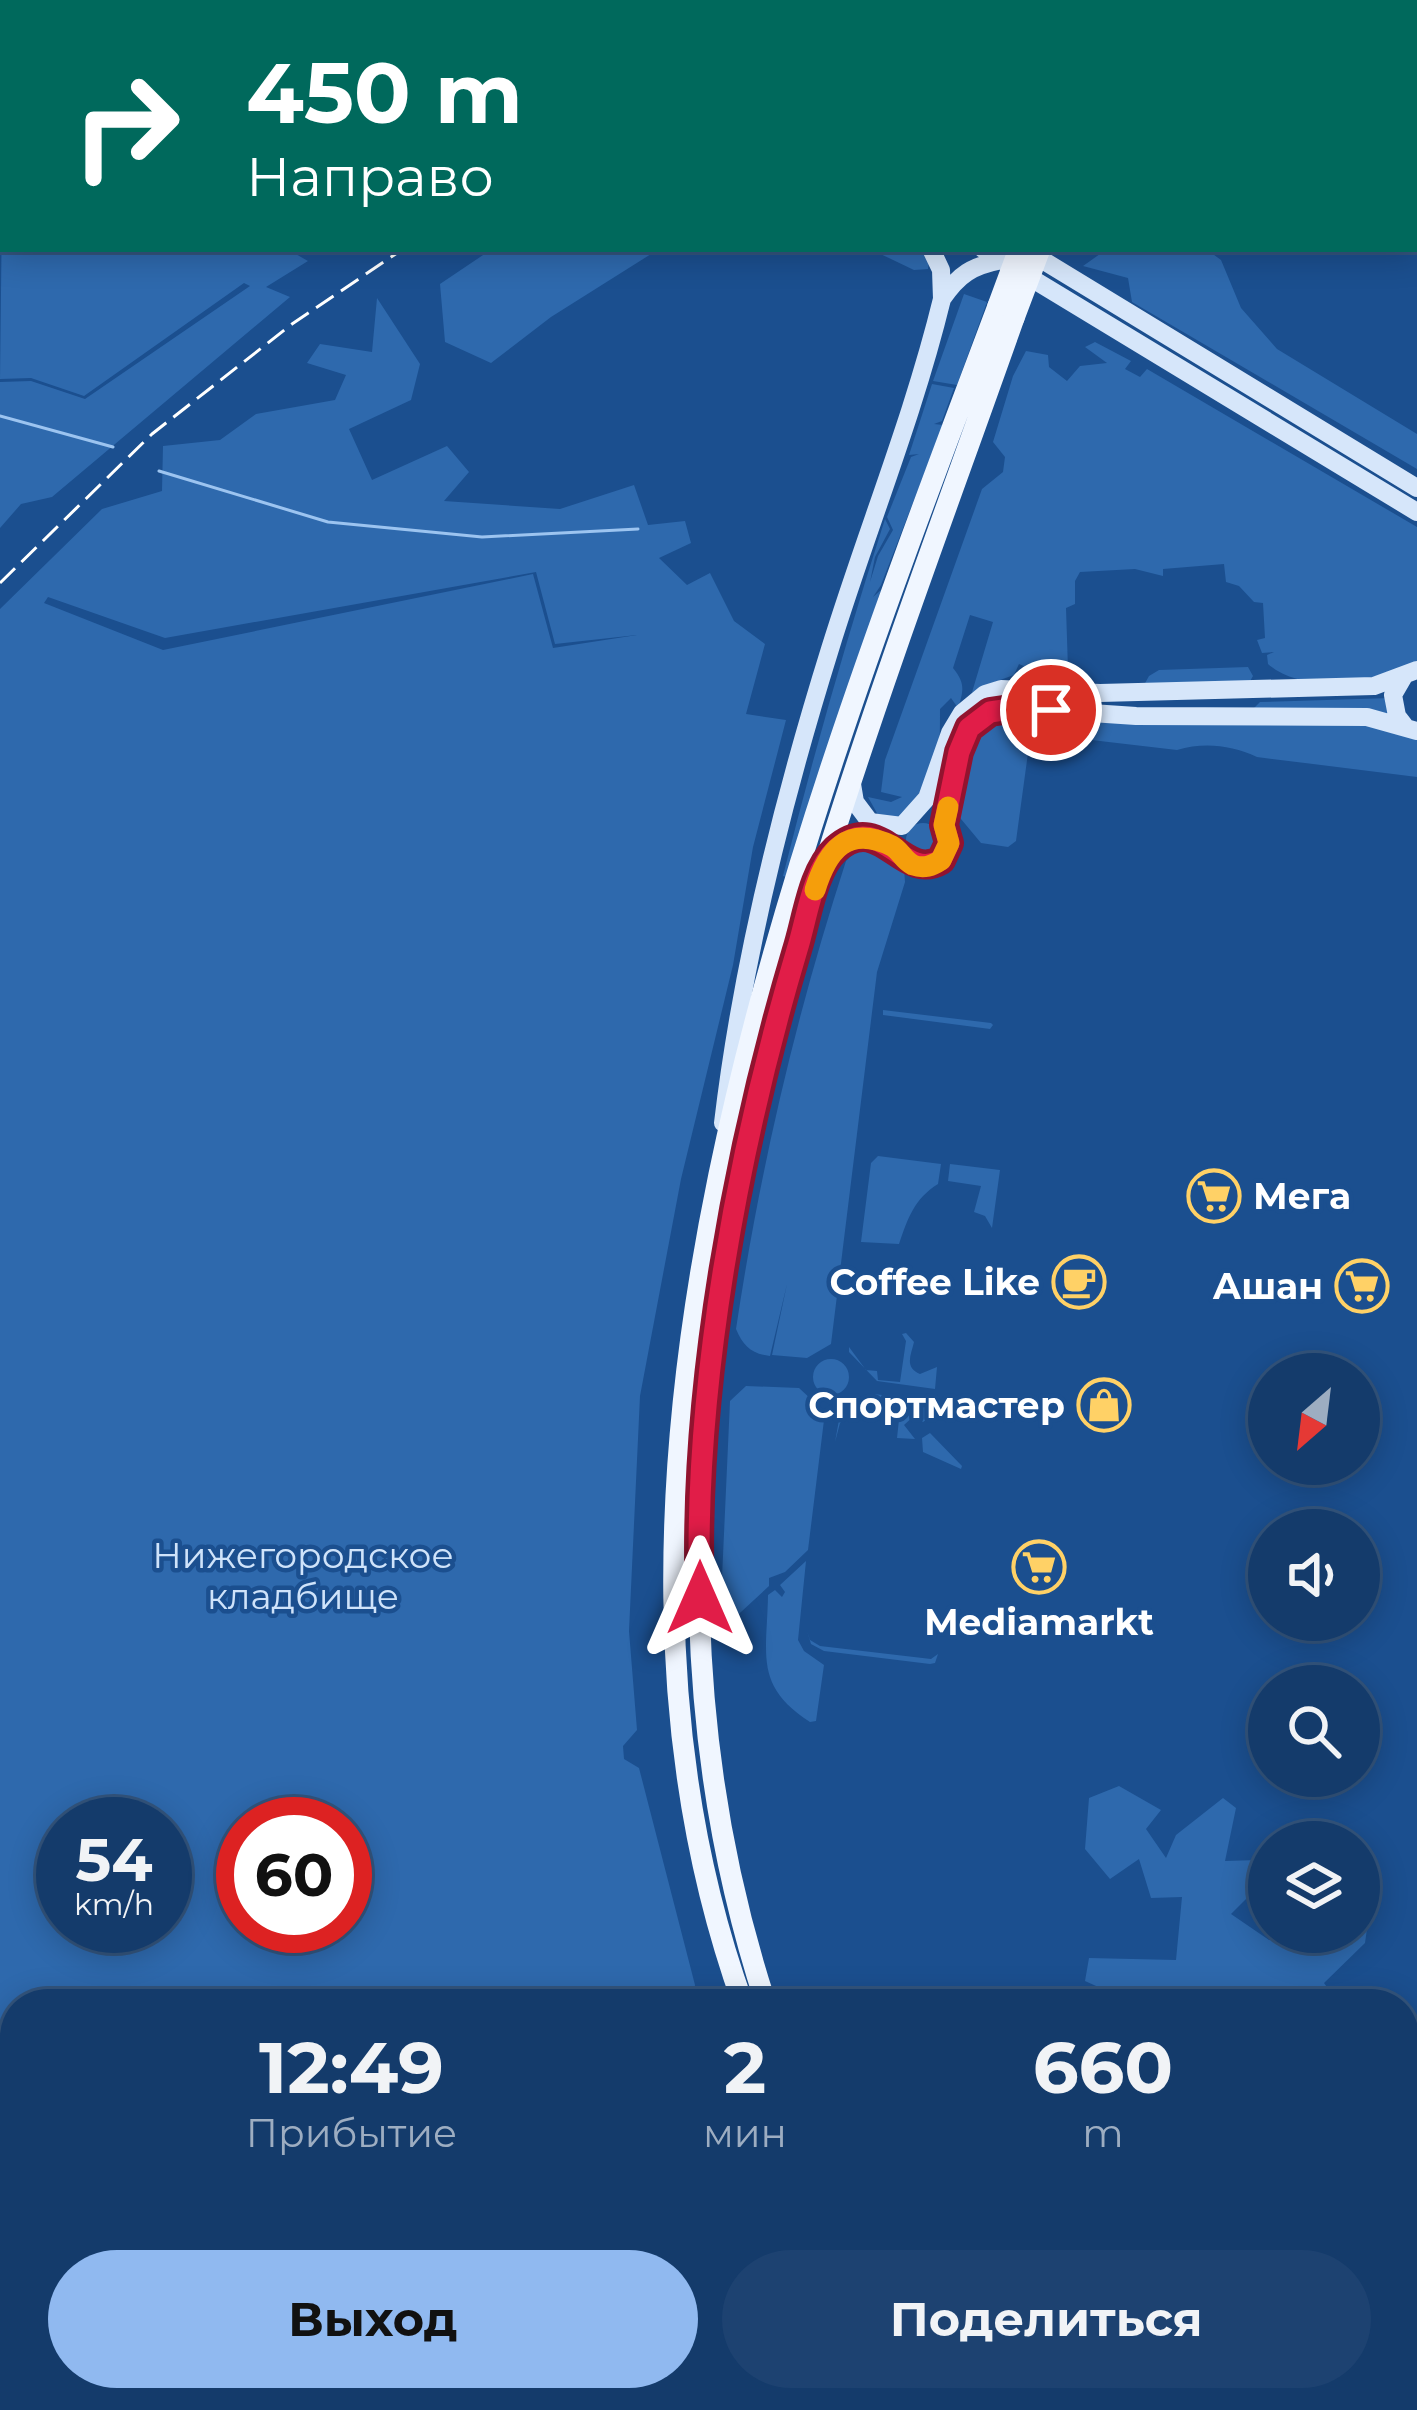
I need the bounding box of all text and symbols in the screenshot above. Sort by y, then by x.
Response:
text: 450 m [246,42,523,144]
icon: right [48,48,204,204]
text: Направо [246,144,494,210]
pin [1000,659,1102,761]
icon: arrive [1018,677,1084,743]
supermarket icon: Мега [1186,1168,1242,1224]
place label: Мега [1253,1174,1351,1218]
cafe icon: Coffee Like [1051,1254,1107,1310]
supermarket icon: Ашан [1334,1258,1390,1314]
place label: Coffee Like [829,1260,1040,1304]
place label: Ашан [1213,1264,1323,1308]
north arrow [1248,1353,1380,1485]
map controls [1248,1353,1380,1953]
shop icon: Спортмастер [1076,1377,1132,1433]
place label: Спортмастер [808,1383,1065,1427]
button: sound [1248,1509,1380,1641]
park label: Нижегородское кладбище [152,1533,454,1618]
position arrow [637,1535,763,1661]
supermarket icon: Mediamarkt [1011,1539,1067,1595]
place label: Mediamarkt [924,1600,1154,1644]
button: search [1248,1665,1380,1797]
speed limit sign: 60 [216,1797,372,1953]
button: layers [1248,1821,1380,1953]
text: 54 [75,1823,153,1896]
text: km/h [74,1886,154,1923]
text: 12:49 [259,2023,444,2111]
text: 2 [724,2023,766,2111]
text: 660 [1033,2023,1173,2111]
text: Прибытие [246,2109,457,2157]
text: мин [703,2109,787,2157]
text: m [1082,2109,1124,2157]
button: Выход [48,2250,698,2388]
button: Поделиться [722,2250,1371,2388]

